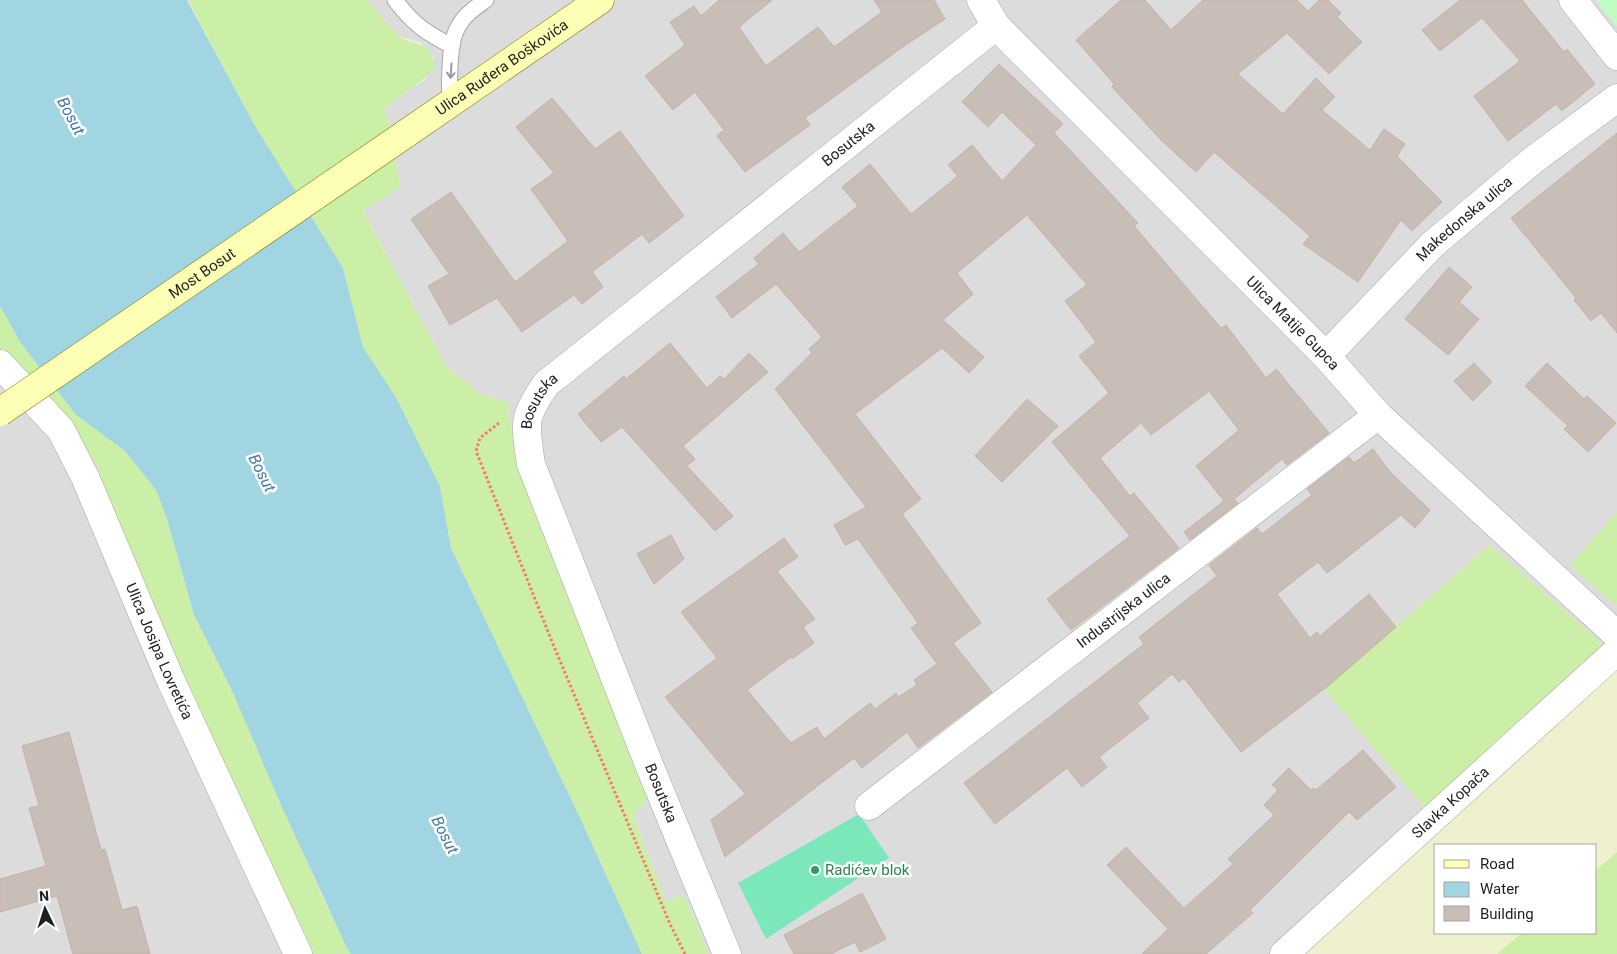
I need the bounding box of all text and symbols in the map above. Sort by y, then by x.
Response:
street label: Ulica Ruđera Boškovića [432,16,572,119]
one-way arrow [446,62,455,78]
water label: Bosut [53,94,89,139]
street label: Bosutska [818,117,878,170]
street label: Makedonska ulica [1412,172,1516,265]
street label: Most Bosut [165,244,239,303]
street label: Ulica Matije Gupca [1242,272,1343,374]
street label: Bosutska [518,369,561,430]
water label: Bosut [244,451,280,496]
street label: Industrijska ulica [1073,569,1174,652]
street label: Ulica Josipa Lovretića [122,580,197,722]
street label: Bosutska [641,761,681,825]
street label: Slavka Kopača [1408,763,1493,842]
water label: Bosut [427,813,463,858]
legend [1434,844,1597,934]
text: Road [1480,855,1514,873]
place label: Radićev blok [825,861,910,879]
marker: Radićev blok [809,864,821,876]
text: Water [1480,880,1519,898]
north arrow [20,884,70,934]
text: N [39,888,50,904]
text: Building [1480,905,1534,923]

